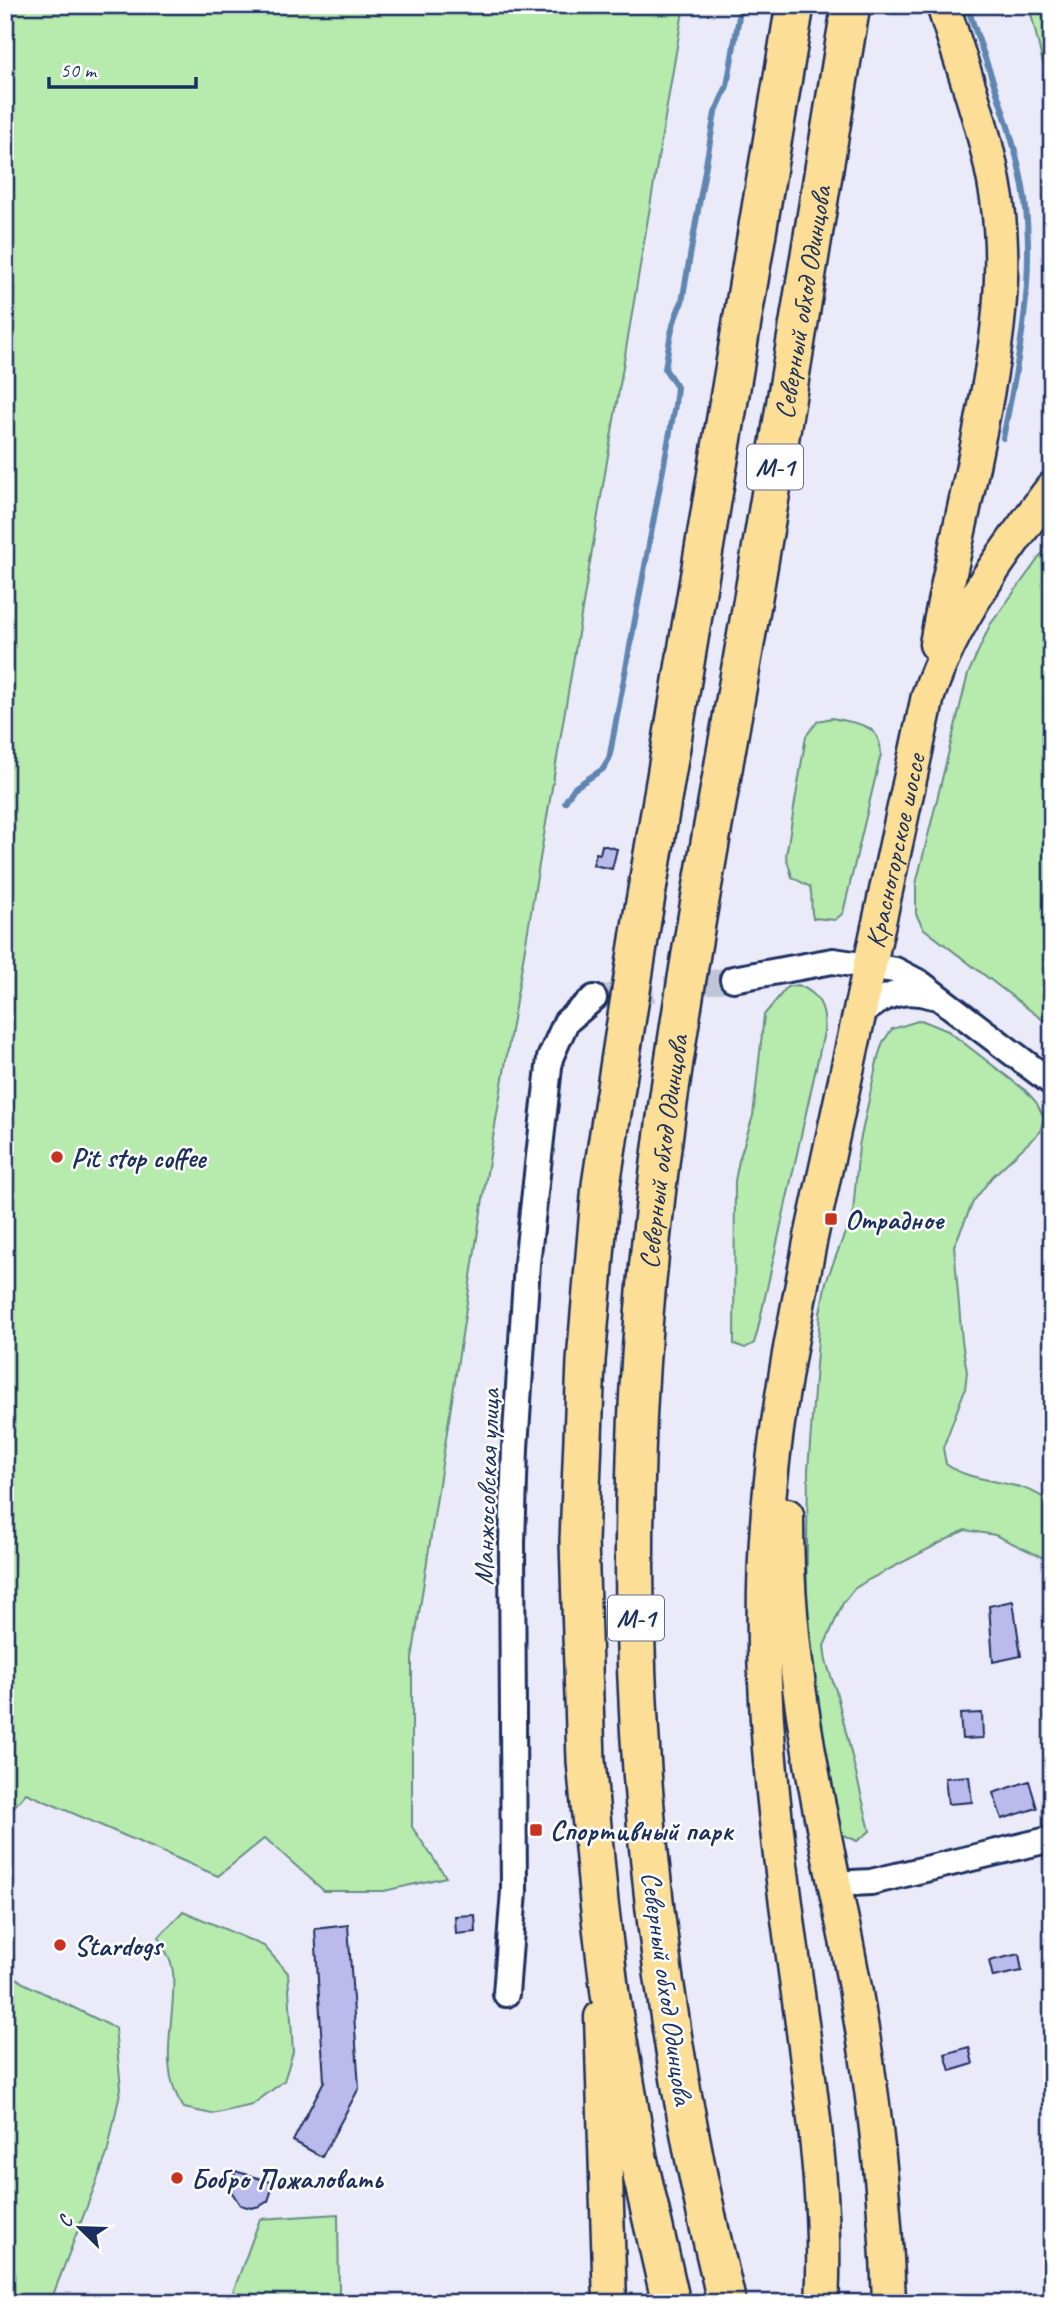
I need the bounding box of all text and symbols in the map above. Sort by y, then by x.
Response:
scale bar [49,46,196,90]
text: 50 m [60,57,98,83]
street label: Северный обход Одинцова [766,182,839,421]
road number: М-1 [747,444,803,489]
street label: Красногорское шоссе [857,749,933,951]
street label: Северный обход Одинцова [631,1031,696,1270]
place label: Pit stop coffee [71,1140,208,1175]
marker: Pit stop coffee [49,1149,65,1165]
place label: Отрадное [845,1202,946,1237]
marker: Отрадное [823,1211,839,1227]
street label: Манжосовская улица [466,1386,507,1586]
road number: М-1 [608,1596,664,1640]
place label: Спортивный парк [550,1813,735,1848]
marker: Спортивный парк [528,1822,544,1838]
street label: Северный обход Одинцова [634,1869,701,2109]
place label: Stardogs [74,1928,165,1963]
marker: Stardogs [52,1937,68,1953]
place label: Бобро Пожаловать [191,2161,385,2196]
marker: Бобро Пожаловать [169,2170,185,2186]
north arrow [46,2192,116,2262]
text: С [52,2210,79,2231]

